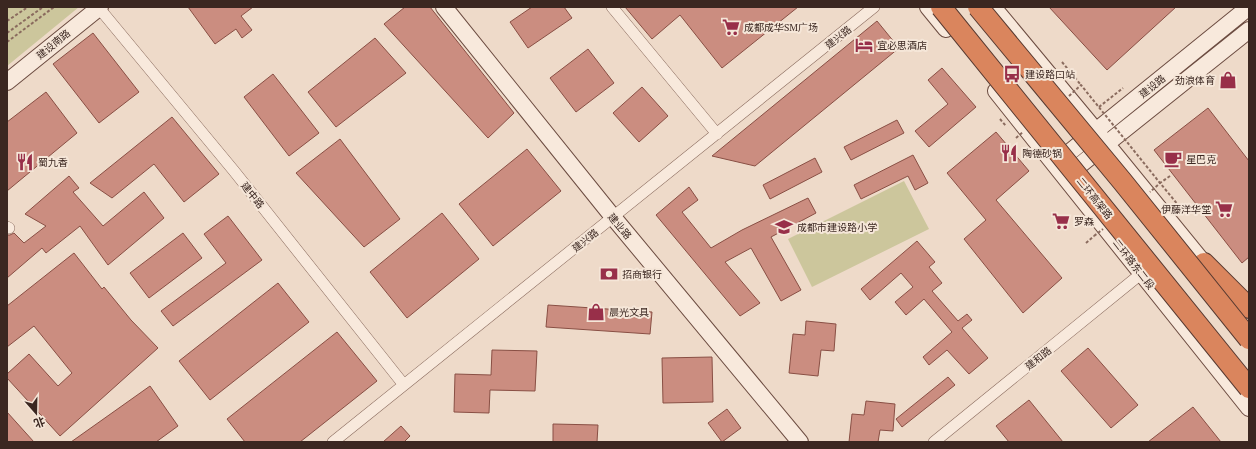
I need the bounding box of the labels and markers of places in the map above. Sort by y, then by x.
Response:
supermarket icon: 成都成华SM广场 [721,17,741,37]
place label: 成都成华SM广场 [744,21,818,34]
hotel icon: 宜必思酒店 [854,35,874,55]
place label: 宜必思酒店 [877,39,927,52]
bus stop icon: 建设路口站 [1002,64,1022,84]
place label: 建设路口站 [1025,68,1075,81]
shop icon: 劲浪体育 [1218,70,1238,90]
place label: 劲浪体育 [1175,74,1215,87]
restaurant icon: 陶德砂锅 [999,143,1019,163]
place label: 陶德砂锅 [1022,147,1062,160]
cafe icon: 星巴克 [1163,149,1183,169]
restaurant icon: 蜀九香 [15,152,35,172]
place label: 星巴克 [1186,153,1216,166]
place label: 蜀九香 [38,156,68,169]
supermarket icon: 伊藤洋华堂 [1214,199,1234,219]
place label: 伊藤洋华堂 [1161,203,1211,216]
supermarket icon: 罗森 [1051,211,1071,231]
place label: 罗森 [1074,215,1094,228]
school or university icon: 成都市建设路小学 [774,217,794,237]
place label: 成都市建设路小学 [797,221,877,234]
bank icon: 招商银行 [599,264,619,284]
place label: 招商银行 [622,268,662,281]
shop icon: 晨光文具 [586,302,606,322]
place label: 晨光文具 [609,306,649,319]

